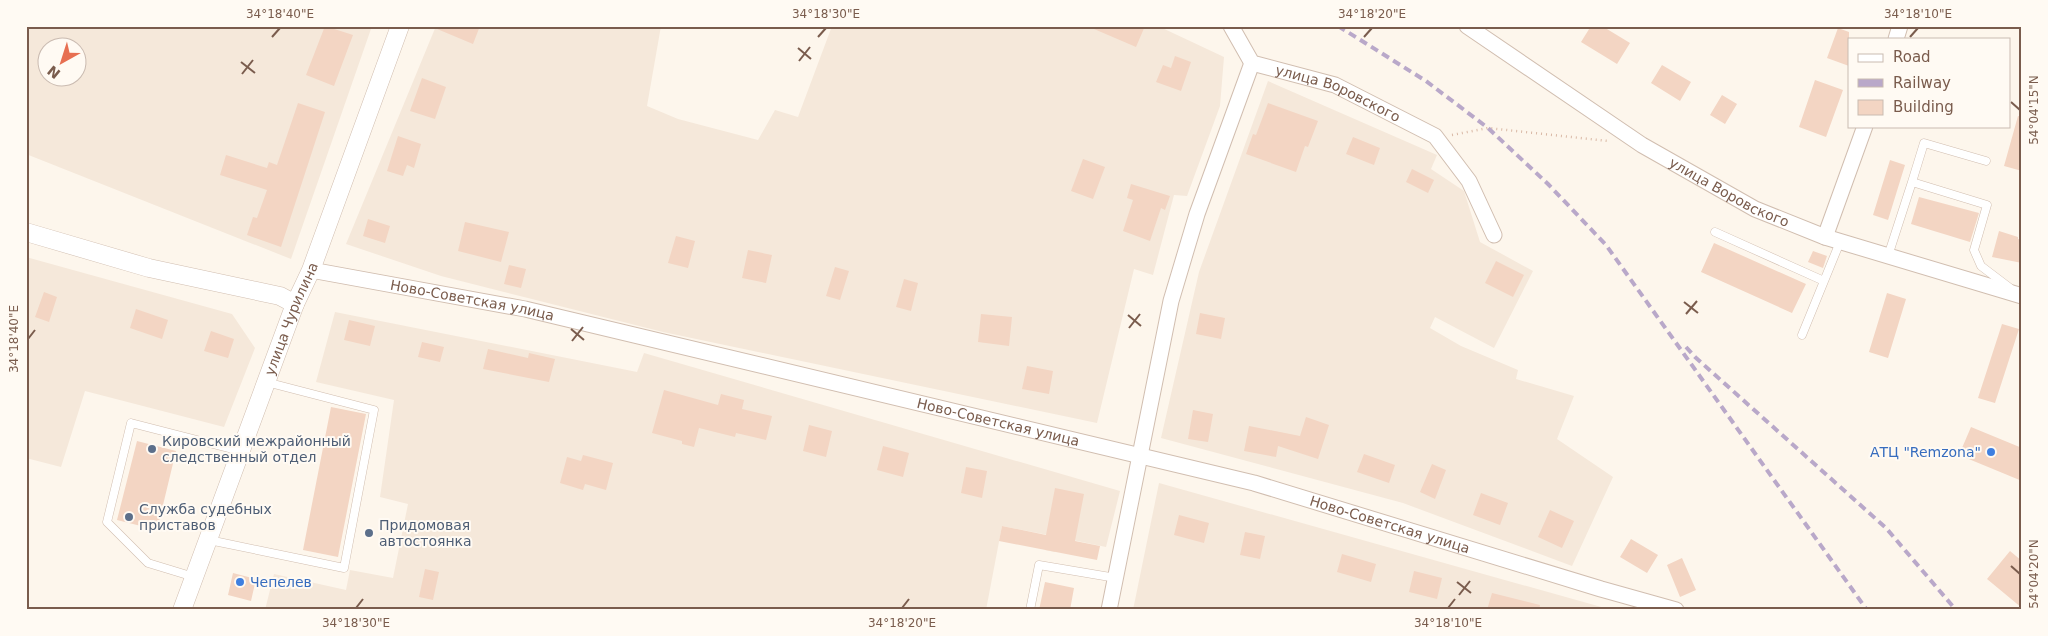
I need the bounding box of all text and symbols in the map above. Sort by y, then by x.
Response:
text: 34°18'40"E [246,7,314,21]
text: 34°18'30"E [792,7,860,21]
text: 34°18'20"E [1338,7,1406,21]
text: 34°18'10"E [1884,7,1952,21]
north arrow [38,38,88,88]
legend [1848,38,2010,128]
text: Road [1893,48,1931,66]
text: N [44,62,63,82]
street label: улица Воровского [1274,62,1403,125]
text: Railway [1893,74,1951,92]
text: 54°04'15"N [2027,75,2041,145]
text: Building [1893,98,1954,116]
street label: улица Воровского [1666,154,1792,230]
street label: улица Чурилина [261,260,321,378]
street label: Ново-Советская улица [389,277,556,324]
text: 34°18'40"E [7,305,21,373]
street label: Ново-Советская улица [915,395,1081,449]
place label: Кировский межрайонный следственный отдел [162,433,351,465]
marker: Кировский межрайонный следственный отдел [146,443,158,455]
place label: АТЦ "Remzona" [1870,444,1981,460]
marker: АТЦ "Remzona" [1985,446,1997,458]
street label: Ново-Советская улица [1308,493,1472,556]
place label: Служба судебных приставов [139,501,272,533]
marker: Служба судебных приставов [123,511,135,523]
place label: Придомовая автостоянка [379,517,472,549]
marker: Придомовая автостоянка [363,527,375,539]
text: 54°04'20"N [2027,539,2041,609]
place label: Чепелев [250,574,312,590]
marker: Чепелев [234,576,246,588]
text: 34°18'30"E [322,616,390,630]
text: 34°18'20"E [868,616,936,630]
text: 34°18'10"E [1414,616,1482,630]

